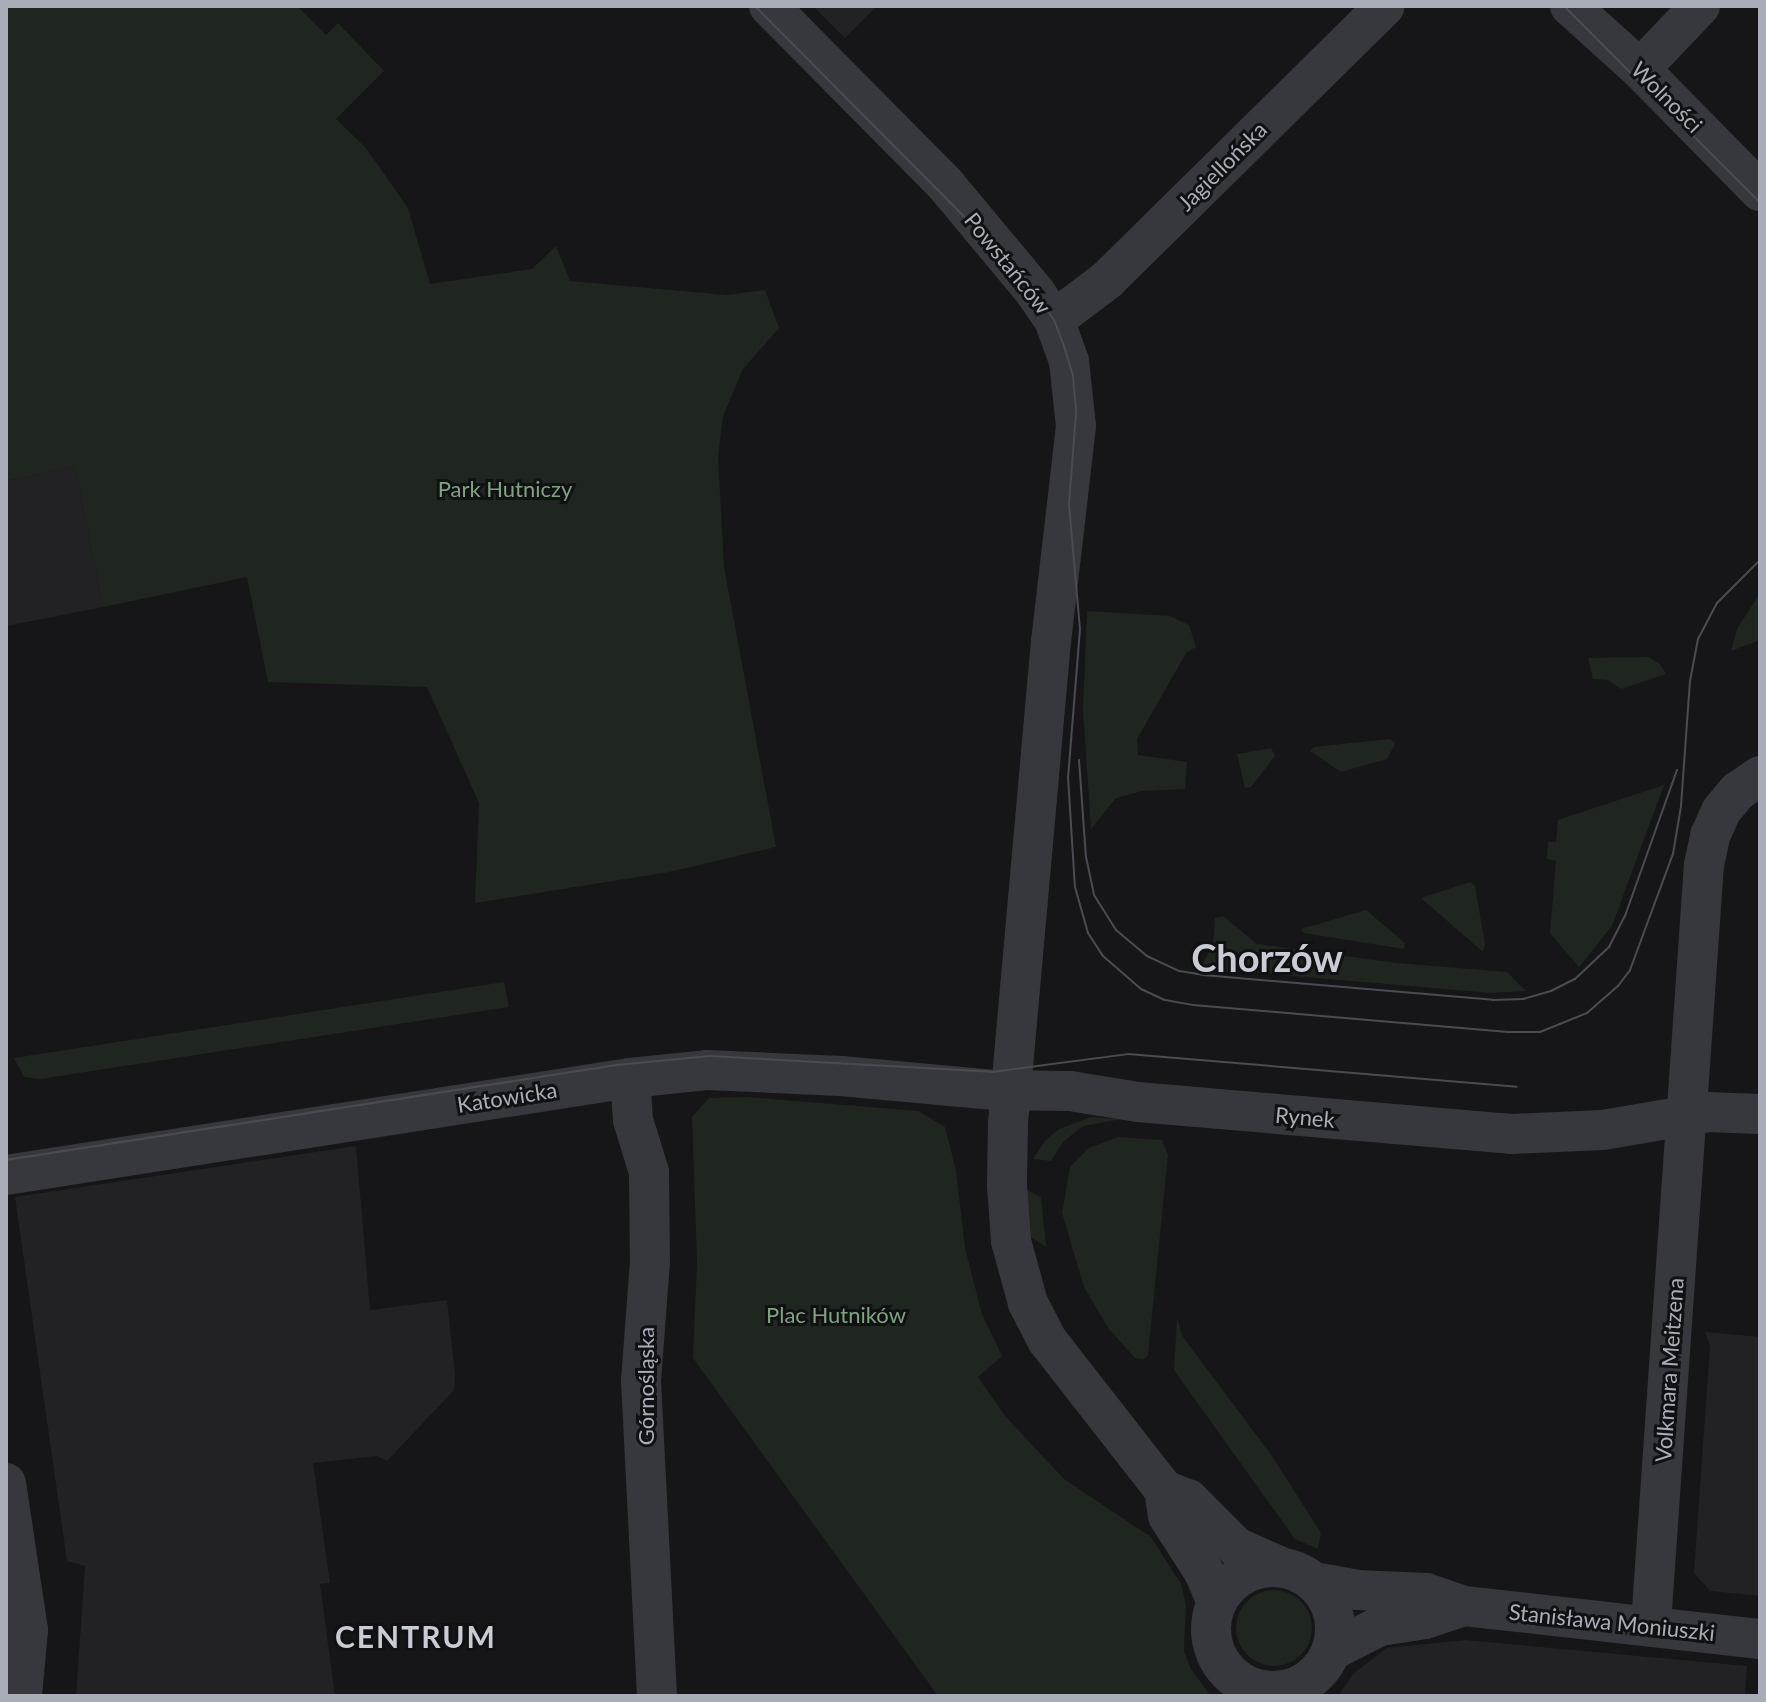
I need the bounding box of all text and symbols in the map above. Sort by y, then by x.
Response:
street label: Wolności [1626,56,1708,138]
street label: Jagiellońska [1172,116,1272,216]
street label: Powstańców [959,207,1057,319]
park label: Park Hutniczy [438,476,572,502]
district label: Chorzów [1191,935,1343,981]
street label: Katowicka [455,1076,559,1118]
street label: Rynek [1274,1101,1336,1133]
street label: Volkmara Meitzena [1649,1277,1689,1463]
park label: Plac Hutników [766,1302,906,1328]
street label: Górnośląska [633,1327,659,1445]
street label: Stanisława Moniuszki [1508,1598,1716,1646]
district label: CENTRUM [335,1618,497,1654]

